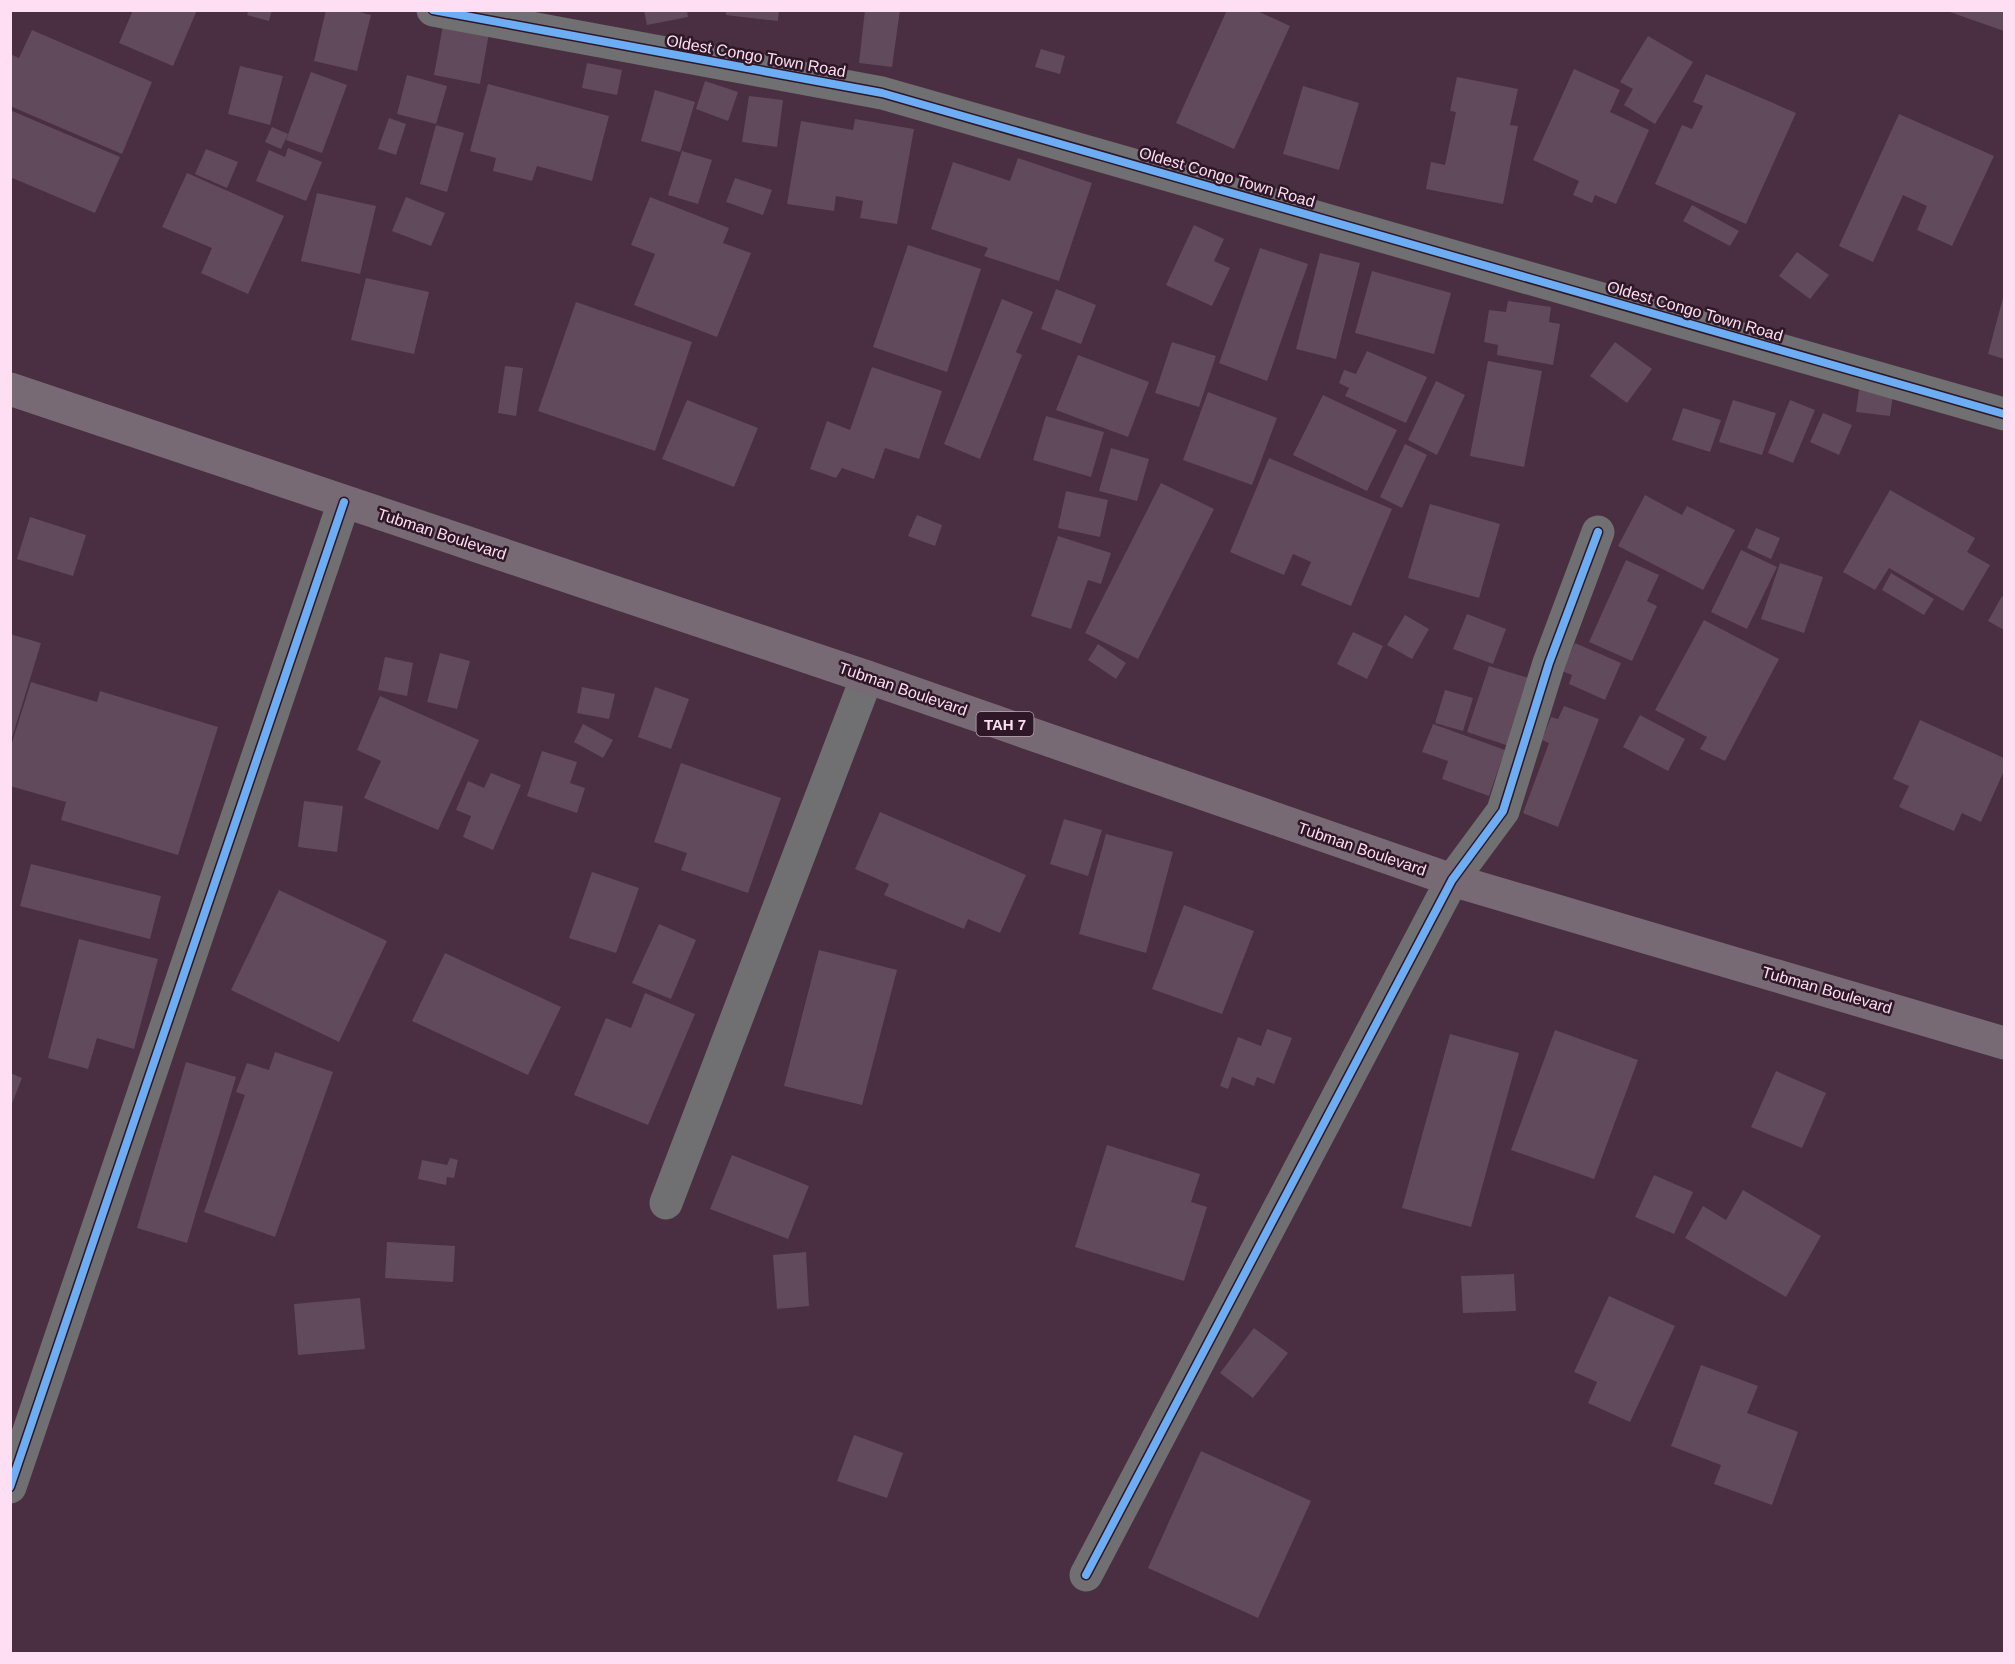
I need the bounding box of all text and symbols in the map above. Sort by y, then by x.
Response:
street label: Oldest Congo Town Road [665,32,847,80]
street label: Oldest Congo Town Road [1137,144,1317,210]
street label: Oldest Congo Town Road [1605,278,1785,344]
street label: Tubman Boulevard [375,505,509,563]
street label: Tubman Boulevard [837,659,969,719]
road number: TAH 7 [976,712,1034,736]
street label: Tubman Boulevard [1296,819,1428,879]
street label: Tubman Boulevard [1760,963,1894,1017]

